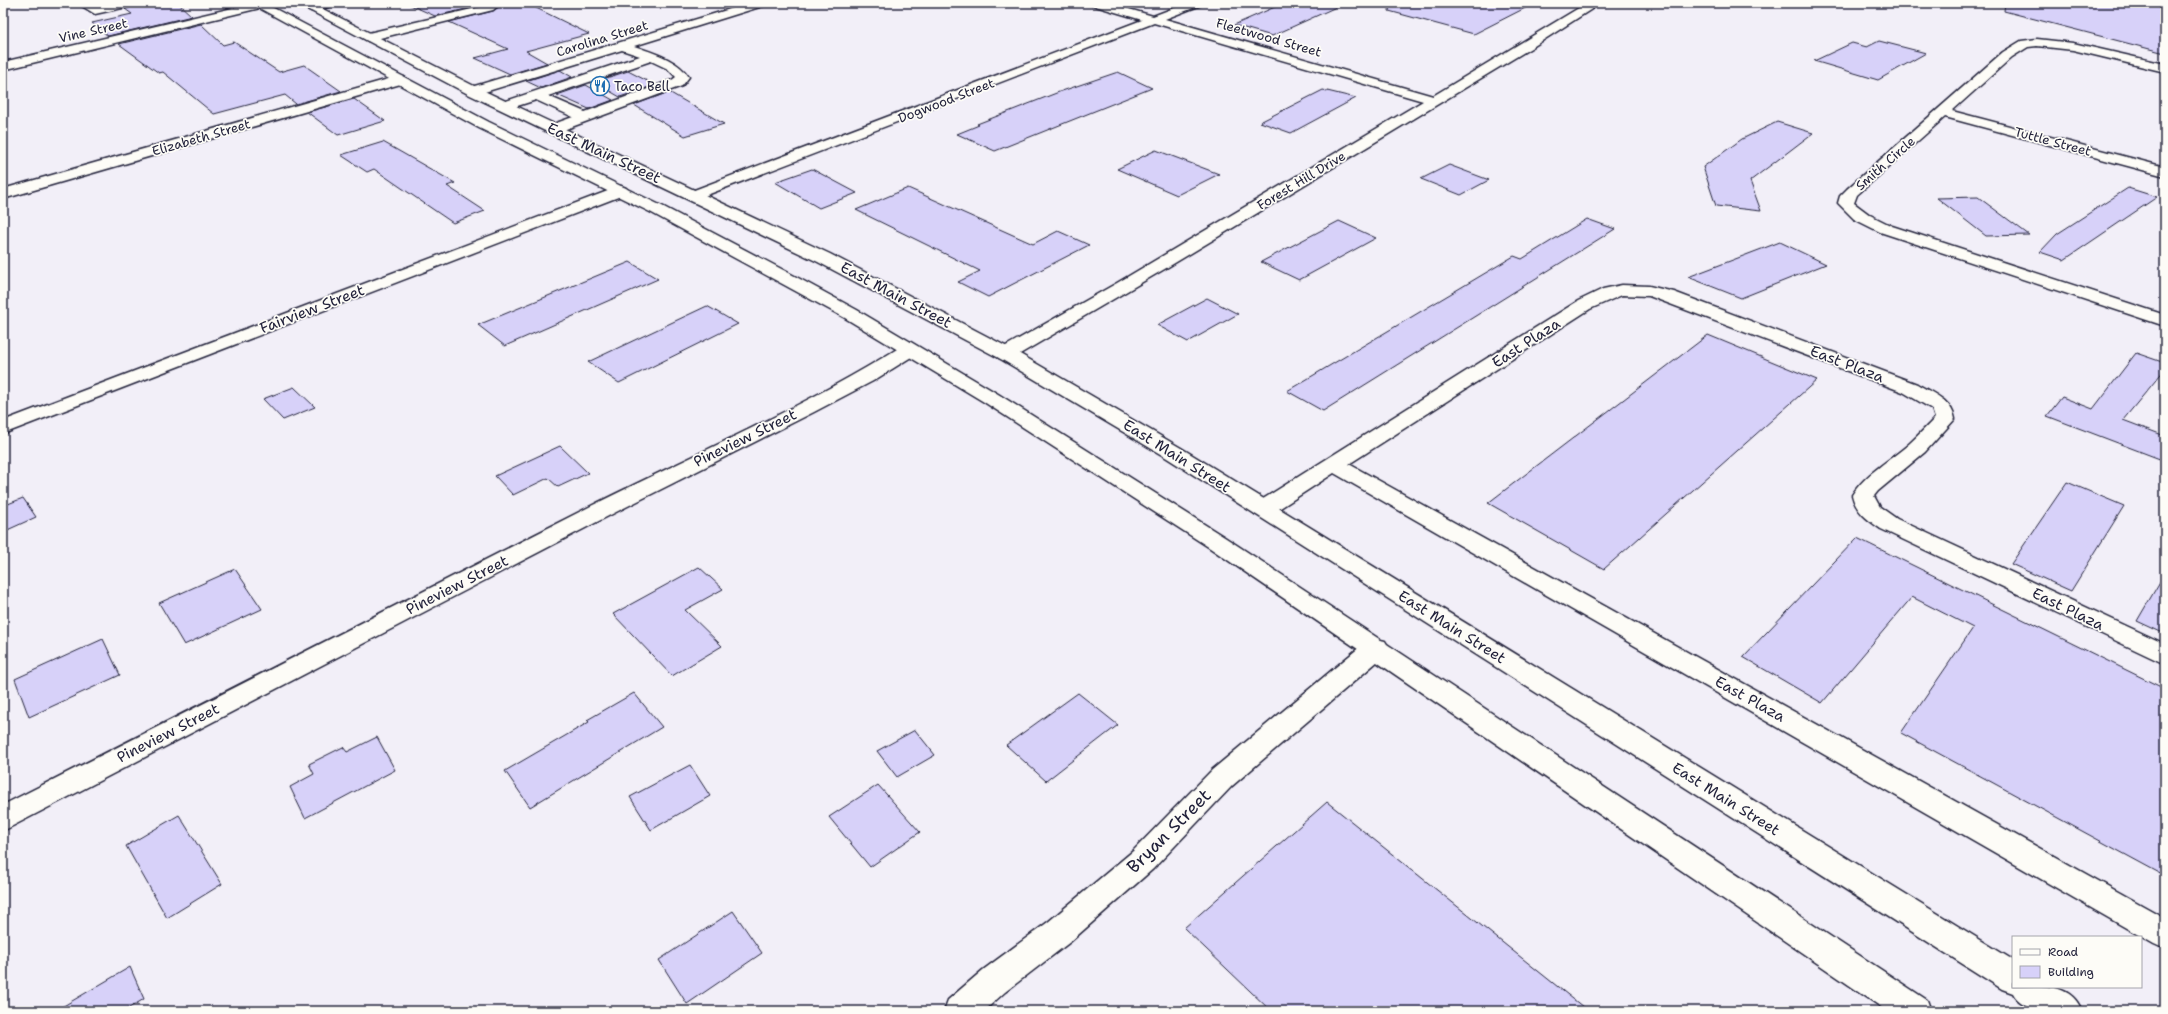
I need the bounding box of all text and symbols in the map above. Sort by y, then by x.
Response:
street label: Vine Street [57,14,130,47]
street label: Fleetwood Street [1214,14,1324,61]
street label: Carolina Street [554,16,650,60]
street label: Dogwood Street [896,74,997,127]
restaurant icon: Taco Bell [589,75,611,97]
place label: Taco Bell [614,78,670,95]
street label: Elizabeth Street [150,115,253,160]
street label: East Main Street [544,118,664,188]
street label: Tuttle Street [2013,123,2093,160]
street label: Smith Circle [1852,133,1919,194]
street label: Forest Hill Drive [1254,147,1349,214]
street label: East Main Street [837,257,955,333]
street label: Fairview Street [257,280,367,338]
street label: East Plaza [1488,313,1565,373]
street label: East Plaza [1807,341,1887,387]
street label: Pineview Street [690,404,800,472]
street label: East Main Street [1119,415,1235,497]
street label: Pineview Street [402,551,512,619]
street label: East Plaza [2029,583,2108,635]
street label: East Main Street [1394,586,1510,668]
street label: East Plaza [1711,671,1789,727]
street label: Pineview Street [113,699,223,767]
street label: East Main Street [1668,758,1784,840]
street label: Bryan Street [1122,784,1216,878]
legend [2012,936,2142,988]
text: Road [2048,944,2079,960]
text: Building [2048,964,2094,980]

